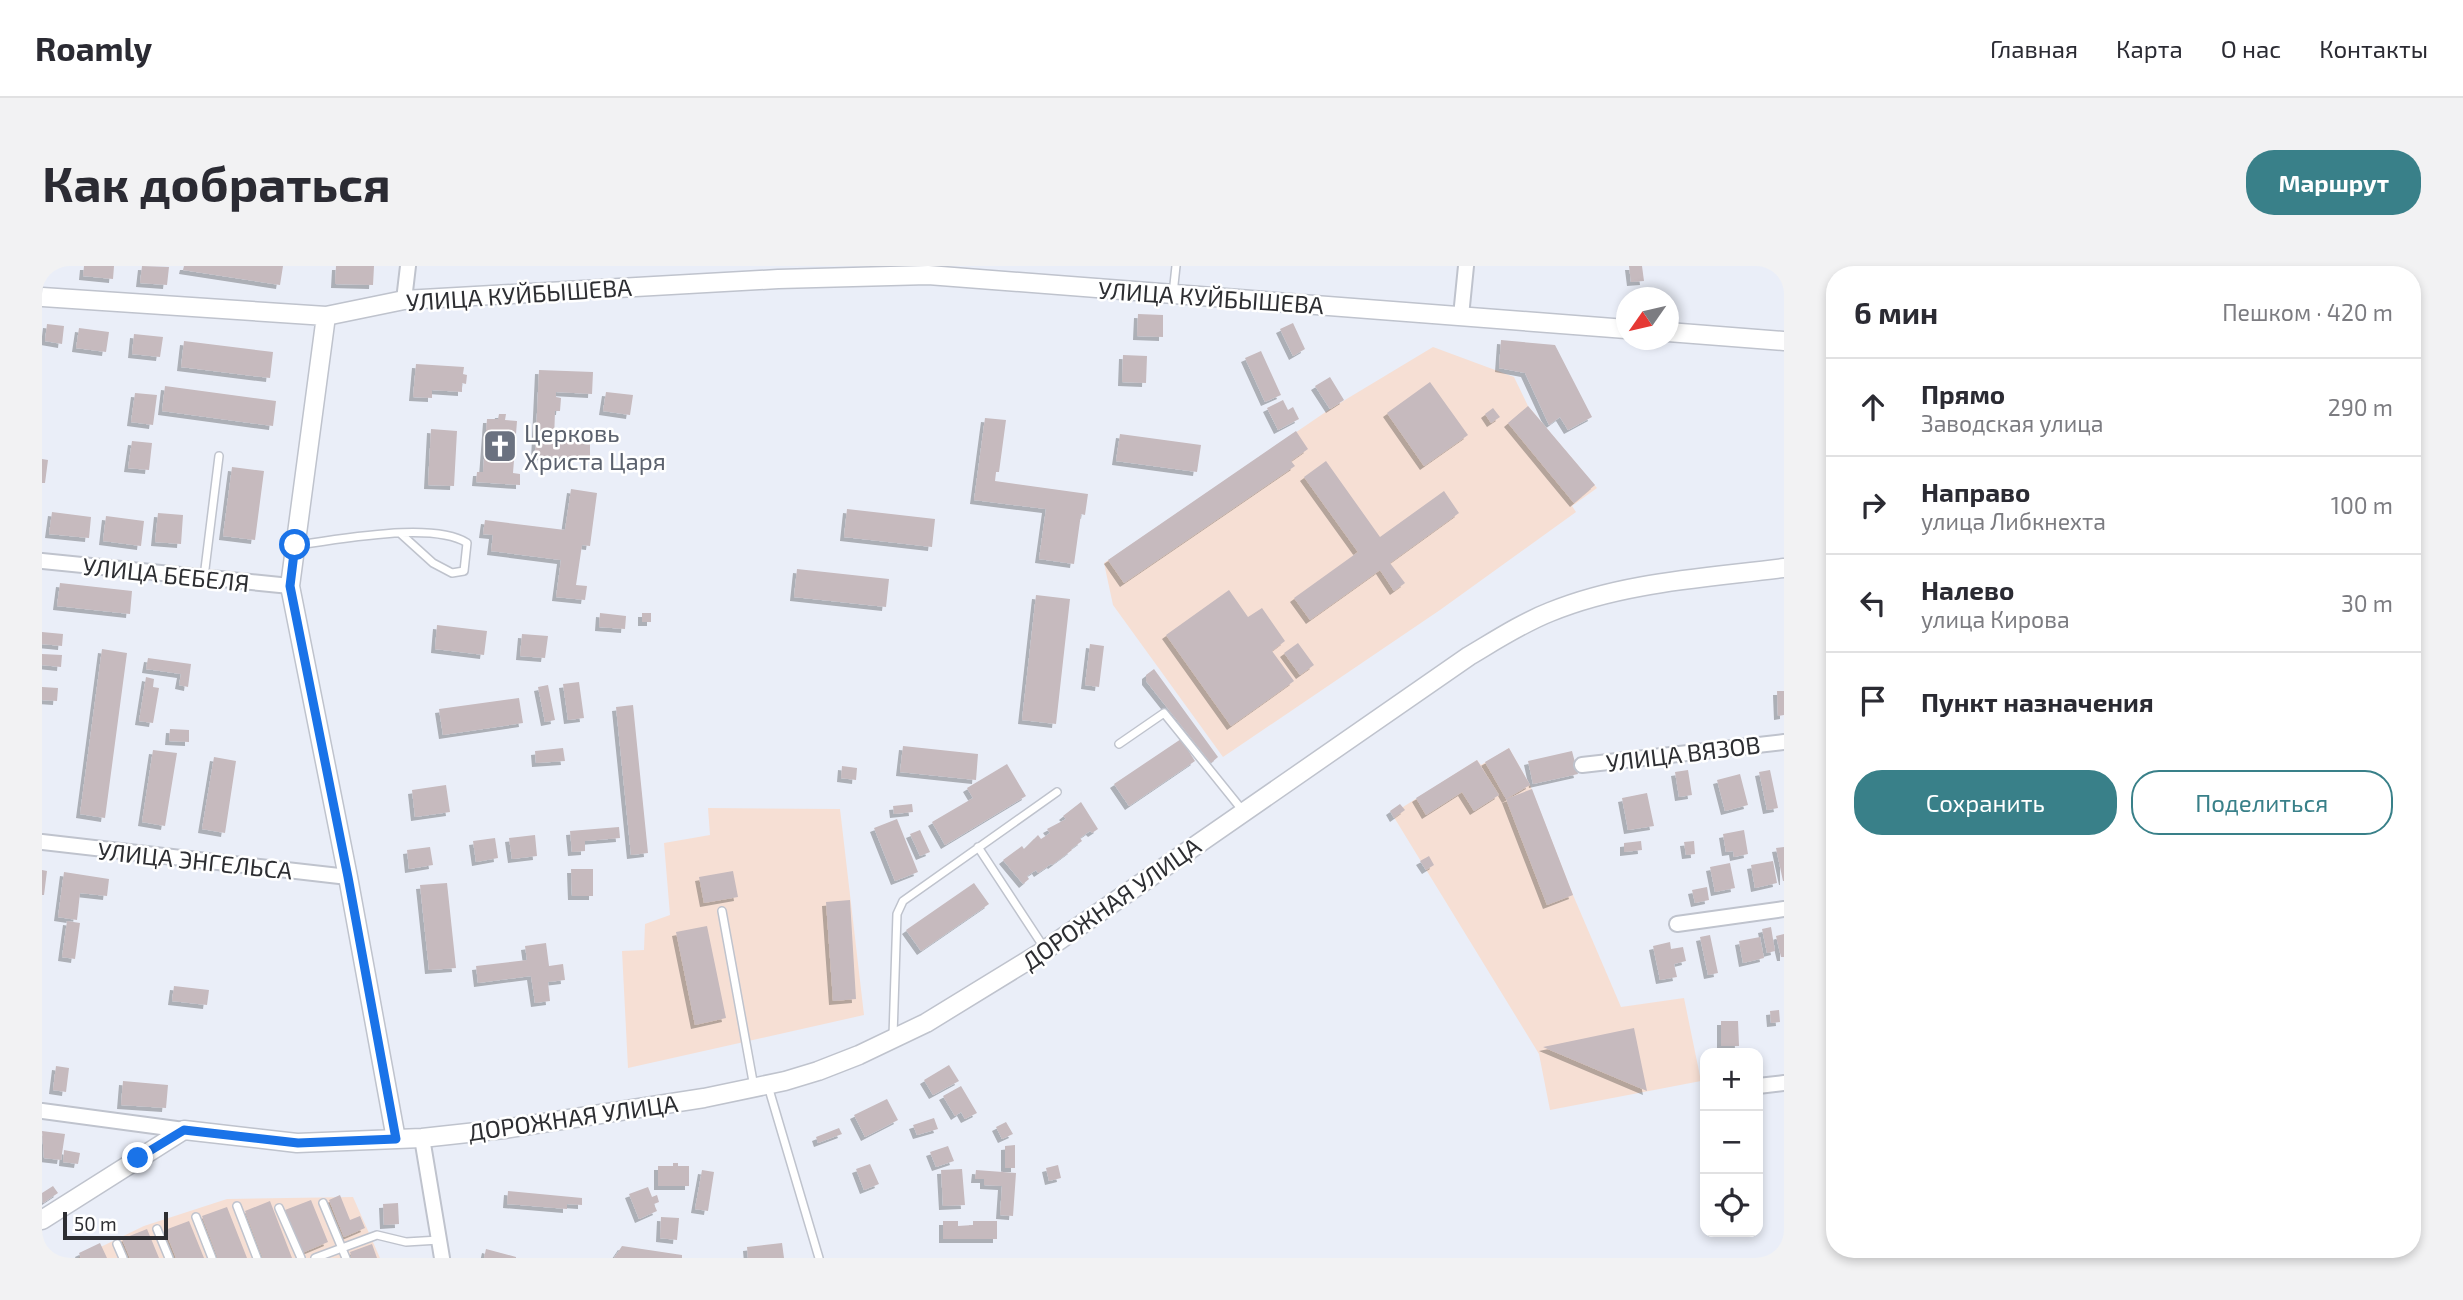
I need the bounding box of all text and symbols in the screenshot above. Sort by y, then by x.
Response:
text: Roamly [35,28,152,68]
text: Главная [1990,34,2078,63]
text: Карта [2116,34,2183,63]
text: О нас [2221,34,2281,63]
text: Контакты [2319,34,2428,63]
button: Маршрут [2246,150,2421,215]
text: Как добраться [42,153,391,212]
street label: УЛИЦА КУЙБЫШЕВА [405,272,633,316]
street label: УЛИЦА КУЙБЫШЕВА [1097,275,1325,319]
north arrow [1616,287,1679,350]
text: 6 мин [1854,294,1938,330]
text: Пешком · 420 m [2222,298,2393,326]
text: Прямо [1921,378,2005,409]
icon: ahead [1854,388,1892,426]
text: 290 m [2328,393,2393,421]
text: Заводская улица [1921,409,2104,437]
place label: Церковь Христа Царя [524,418,666,475]
church icon: Церковь Христа Царя [481,427,519,465]
text: Направо [1921,476,2030,507]
icon: right [1854,486,1892,524]
text: 100 m [2331,491,2393,519]
text: улица Либкнехта [1921,507,2106,535]
route start [279,529,310,560]
street label: УЛИЦА БЕБЕЛЯ [81,551,251,597]
text: Налево [1921,574,2014,605]
icon: left [1854,584,1892,622]
text: 30 m [2341,589,2393,617]
text: улица Кирова [1921,605,2070,633]
icon: arrive [1854,682,1892,720]
text: Пункт назначения [1921,686,2154,717]
street label: УЛИЦА ВЯЗОВ [1604,729,1762,777]
button: Сохранить [1854,770,2117,835]
button: Поделиться [2131,770,2393,835]
street label: ДОРОЖНАЯ УЛИЦА [1016,830,1206,976]
street label: УЛИЦА ЭНГЕЛЬСА [96,835,294,885]
map controls [1700,1048,1763,1237]
button: + [1700,1048,1763,1111]
street label: ДОРОЖНАЯ УЛИЦА [466,1088,680,1146]
button: − [1700,1111,1763,1174]
route end [122,1142,153,1173]
button: locate [1700,1174,1763,1237]
scale bar [63,1209,168,1241]
text: 50 m [74,1212,117,1235]

